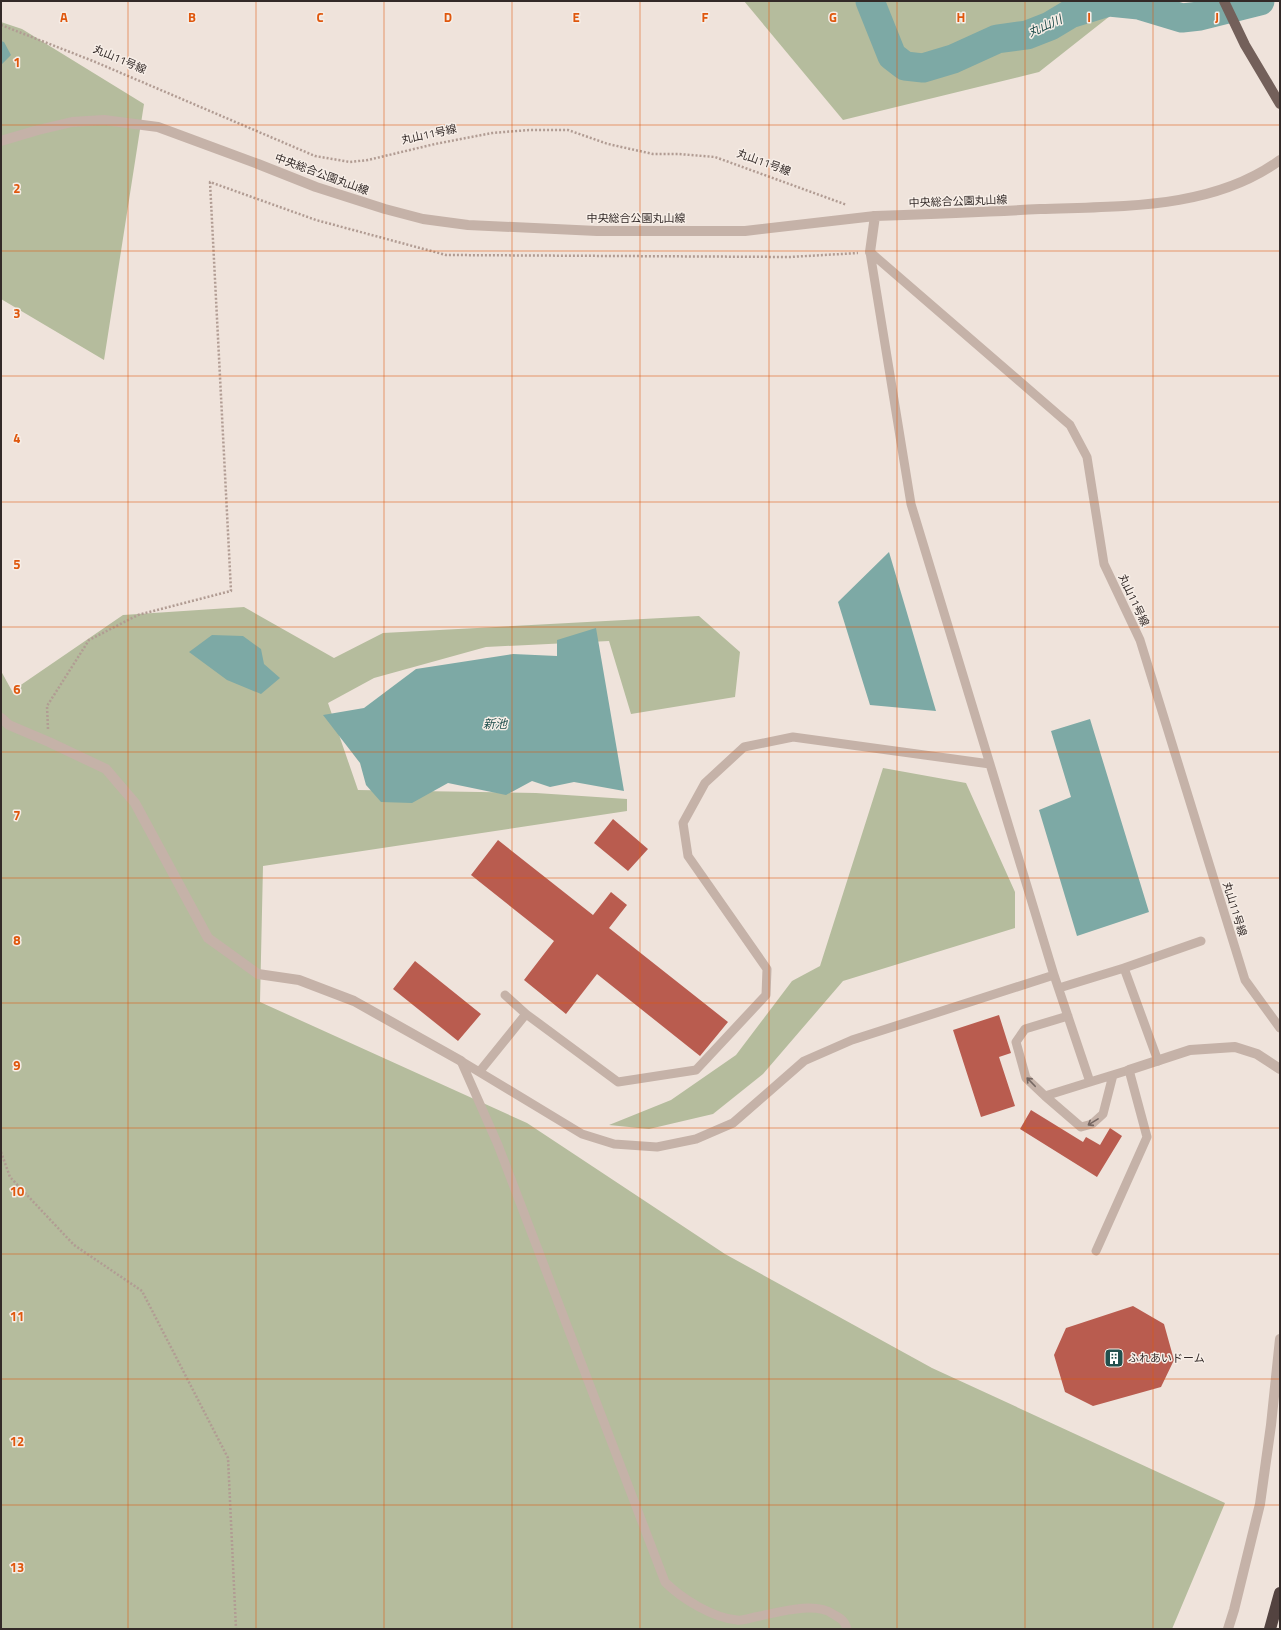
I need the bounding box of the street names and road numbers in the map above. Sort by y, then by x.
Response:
street label: 丸山11号線 [91,41,149,77]
street label: 丸山11号線 [400,120,458,148]
street label: 丸山11号線 [735,145,793,179]
street label: 中央総合公園丸山線 [273,150,371,198]
street label: 中央総合公園丸山線 [908,191,1008,211]
street label: 中央総合公園丸山線 [587,210,686,226]
street label: 丸山11号線 [1115,571,1153,629]
street label: 丸山11号線 [1219,880,1251,938]

